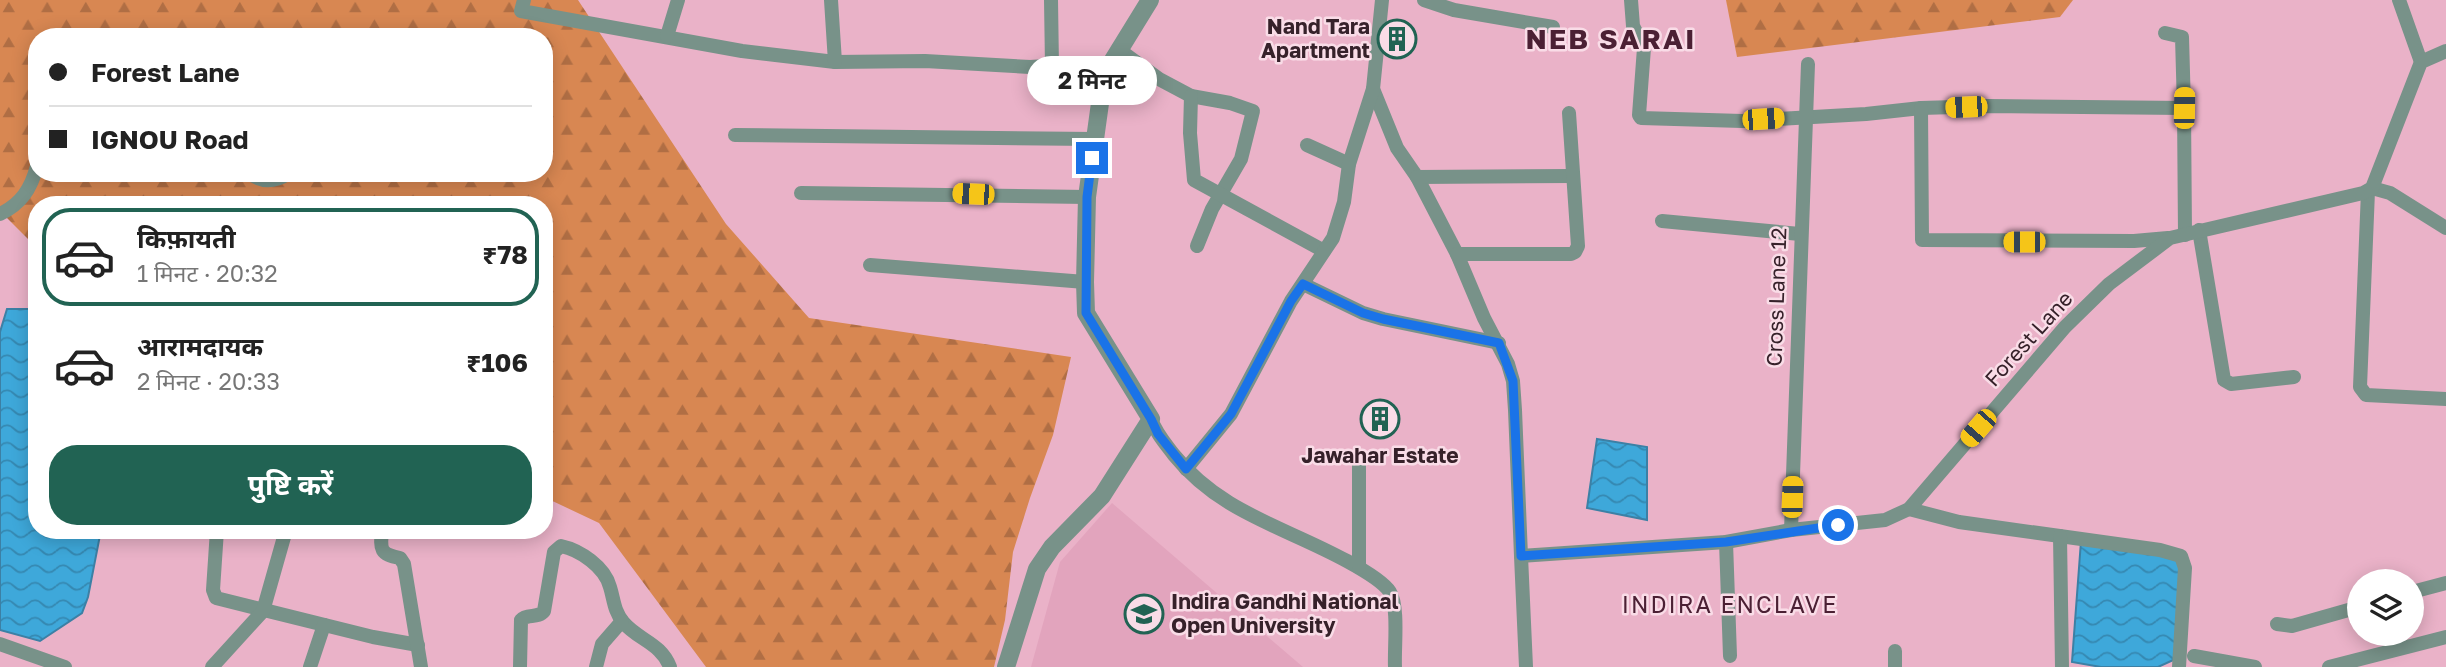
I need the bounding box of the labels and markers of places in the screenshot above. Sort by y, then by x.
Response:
place label: Nand Tara Apartment [1261,13,1370,63]
building icon: Nand Tara Apartment [1376,18,1418,60]
building icon: Jawahar Estate [1359,398,1401,440]
place label: Jawahar Estate [1301,442,1459,468]
place label: Indira Gandhi National Open University [1171,588,1399,638]
school or university icon: Indira Gandhi National Open University [1123,593,1165,635]

